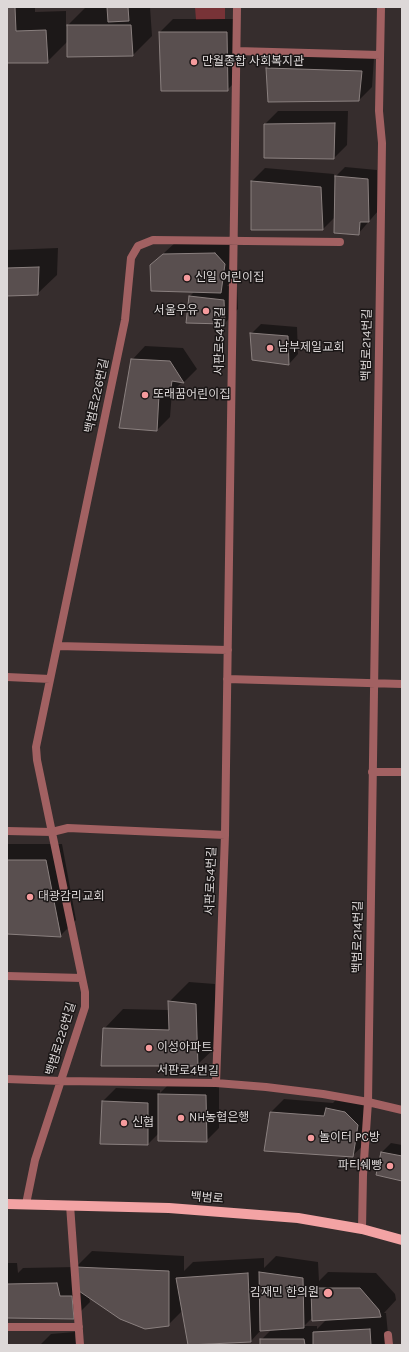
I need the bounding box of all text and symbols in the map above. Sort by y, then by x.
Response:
place label: 만월종합 사회복지관 [202,55,304,69]
marker: 만월종합 사회복지관 [189,57,199,67]
place label: 신일 어린이집 [195,271,264,285]
marker: 신일 어린이집 [182,273,192,283]
place label: 서울우유 [154,304,198,318]
marker: 서울우유 [201,306,211,316]
street label: 서판로54번길 [212,307,228,375]
street label: 백범로214번길 [359,308,375,382]
place label: 남부제일교회 [278,341,344,355]
marker: 남부제일교회 [265,343,275,353]
street label: 백범로226번길 [82,357,112,435]
place label: 또래꿈어린이집 [153,388,230,402]
marker: 또래꿈어린이집 [140,390,150,400]
street label: 서판로54번길 [203,846,219,916]
place label: 대광감리교회 [38,890,104,904]
marker: 대광감리교회 [25,892,35,902]
street label: 백범로214번길 [350,900,366,974]
street label: 백범로226번길 [43,1001,79,1077]
place label: 이성아파트 [157,1041,212,1055]
marker: 이성아파트 [144,1043,154,1053]
street label: 서판로4번길 [157,1063,219,1079]
place label: NH농협은행 [189,1111,249,1125]
marker: NH농협은행 [176,1113,186,1123]
place label: 신협 [132,1116,154,1130]
marker: 신협 [119,1118,129,1128]
place label: 놀이터 PC방 [319,1131,380,1145]
marker: 놀이터 PC방 [306,1133,316,1143]
place label: 파티쉐빵 [338,1159,382,1173]
marker: 파티쉐빵 [385,1161,395,1171]
street label: 백범로 [190,1189,224,1207]
place label: 김재민 한의원 [250,1286,319,1300]
marker: 김재민 한의원 [322,1287,334,1299]

